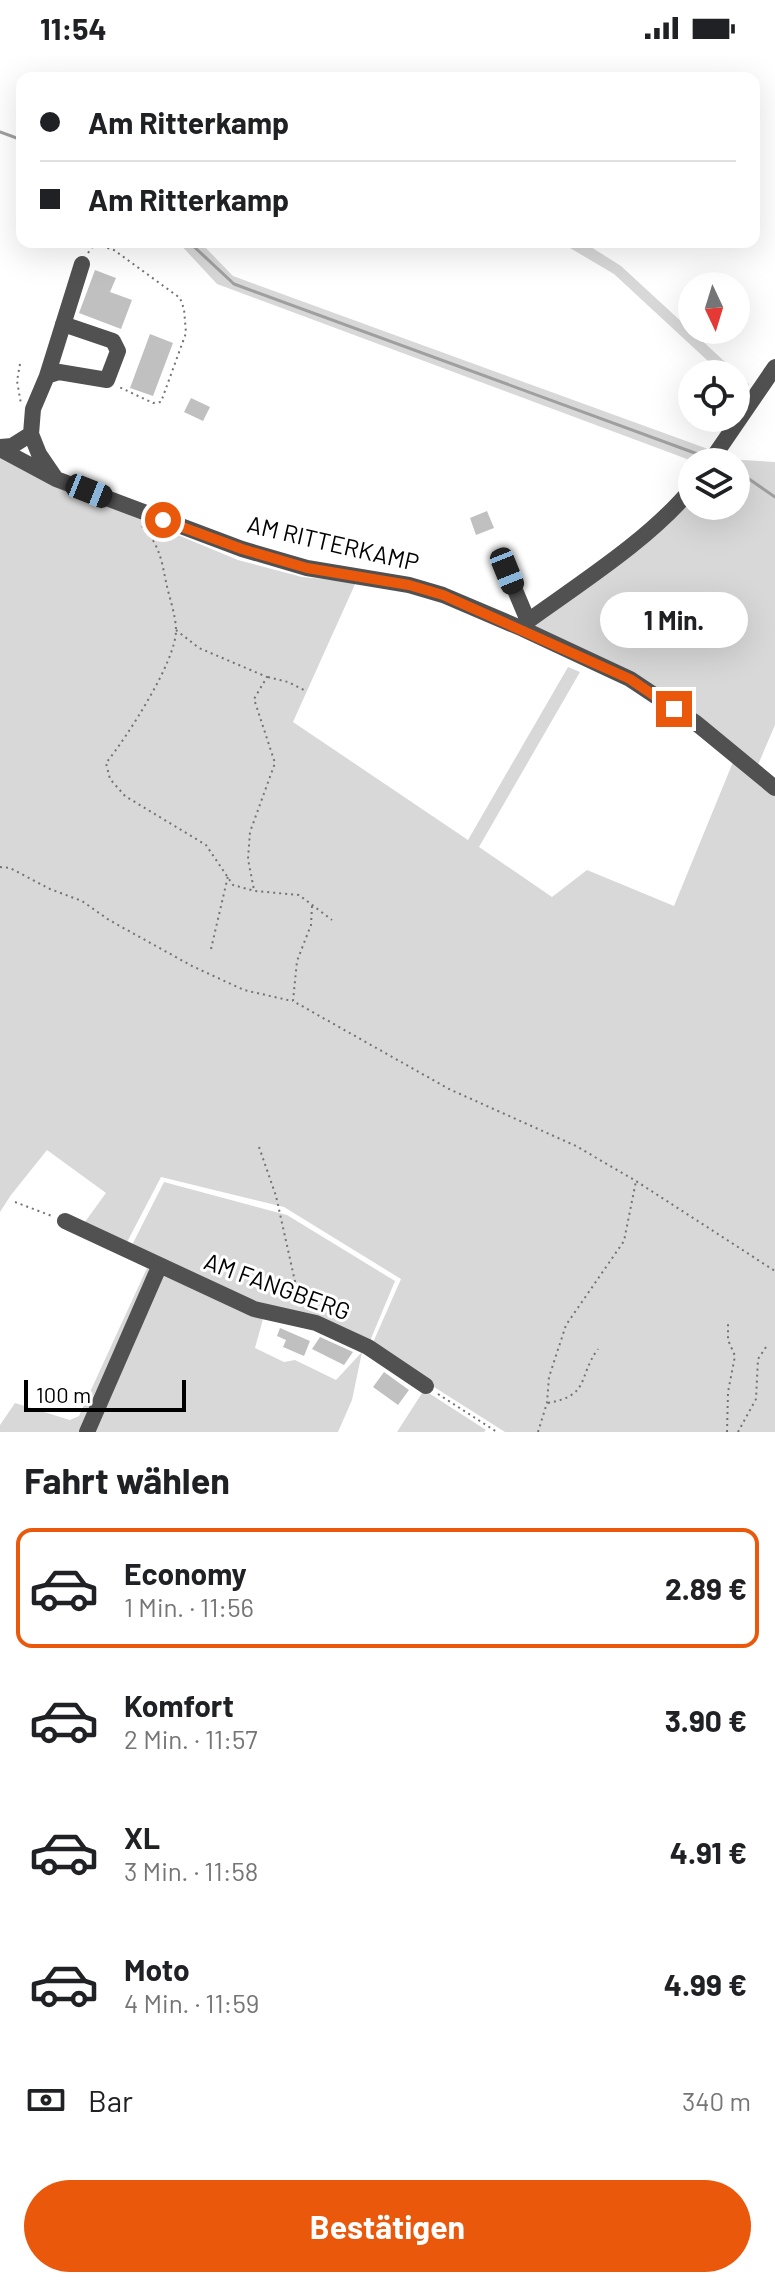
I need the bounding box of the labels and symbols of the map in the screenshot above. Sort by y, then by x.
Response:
north arrow [678,272,750,344]
car [62,471,116,511]
route start [145,502,181,538]
street label: AM RITTERKAMP [245,509,422,576]
car [487,544,527,598]
callout: 1 Min. [600,593,748,649]
route end [656,691,692,727]
street label: AM FANGBERG [200,1246,355,1325]
scale bar [24,1376,186,1412]

